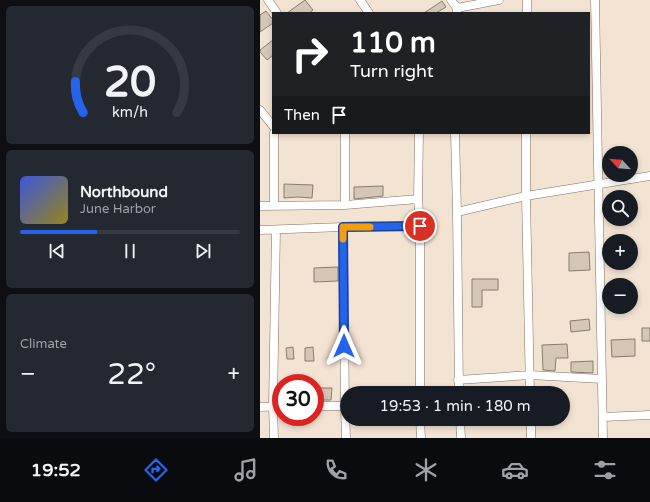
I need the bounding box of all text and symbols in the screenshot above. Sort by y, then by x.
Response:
text: 110 m [350,26,436,60]
icon: right [284,28,336,80]
text: 20 [104,58,156,108]
text: Turn right [350,60,434,82]
text: km/h [112,104,148,121]
icon: arrive [328,104,350,126]
text: Then [284,106,320,124]
north arrow [602,146,638,182]
map controls [602,146,638,314]
text: Northbound [80,183,168,201]
button: search [602,190,638,226]
text: June Harbor [80,201,156,217]
pin [403,209,437,243]
icon: arrive [409,215,431,237]
button: + [602,234,638,270]
icon: previous [46,240,68,262]
icon: pause [119,240,141,262]
icon: next [192,240,214,262]
button: − [602,278,638,314]
position arrow [323,325,365,367]
text: Climate [20,336,67,352]
text: 22° [107,356,156,393]
text: − [20,361,36,387]
text: + [228,361,240,387]
speed limit sign: 30 [272,374,324,426]
text: 19:53 · 1 min · 180 m [380,397,530,415]
icon: directions [142,456,170,484]
icon: music [232,456,260,484]
icon: phone [322,456,350,484]
icon: climate [412,456,440,484]
icon: car [501,456,529,484]
icon: filters [591,456,619,484]
text: 19:52 [31,459,81,481]

